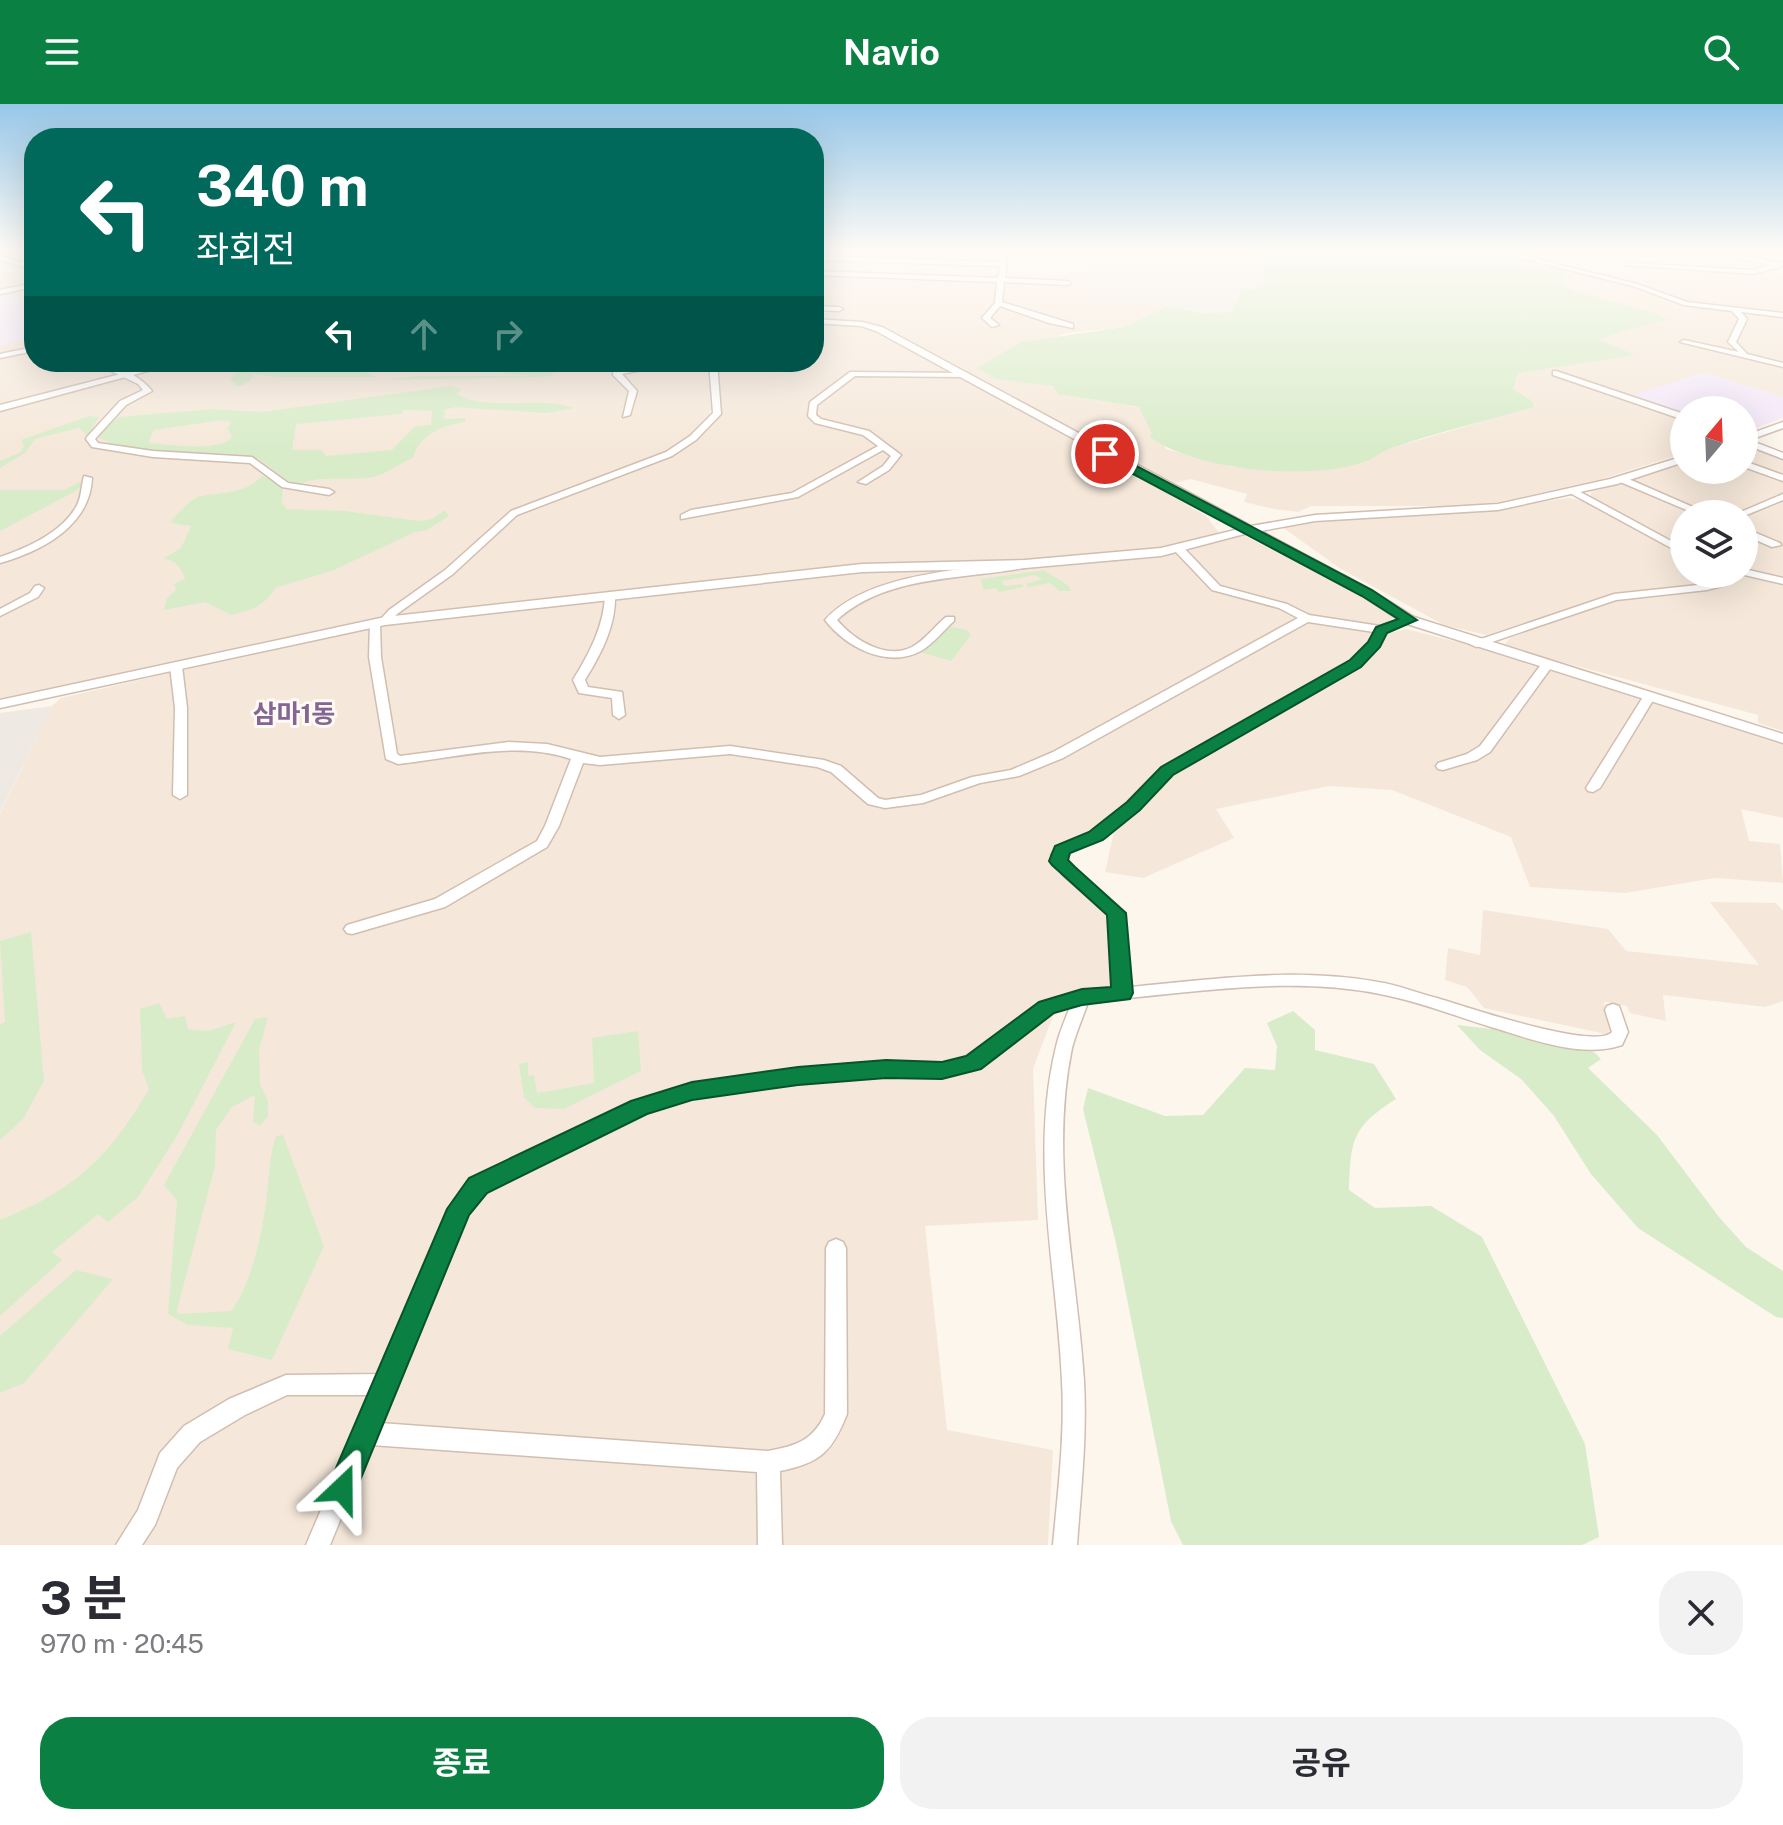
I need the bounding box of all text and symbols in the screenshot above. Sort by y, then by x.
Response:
icon: menu [40,30,84,74]
icon: search [1699,30,1743,74]
text: Navio [843,31,940,73]
text: 340 m [196,153,369,219]
icon: left [64,160,168,264]
text: 좌회전 [196,228,295,270]
icon: left [318,312,362,356]
icon: ahead [402,312,446,356]
icon: right [486,312,530,356]
north arrow [1670,396,1758,484]
map controls [1670,396,1758,588]
pin [1071,420,1139,488]
icon: arrive [1083,432,1127,476]
button: layers [1670,500,1758,588]
district label: 삼마1동 [253,698,335,729]
position arrow [300,1447,384,1531]
text: 3 분 [40,1569,127,1626]
button: close [1659,1571,1743,1655]
text: 970 m · 20:45 [40,1628,204,1659]
button: 종료 [40,1717,884,1809]
button: 공유 [900,1717,1743,1809]

